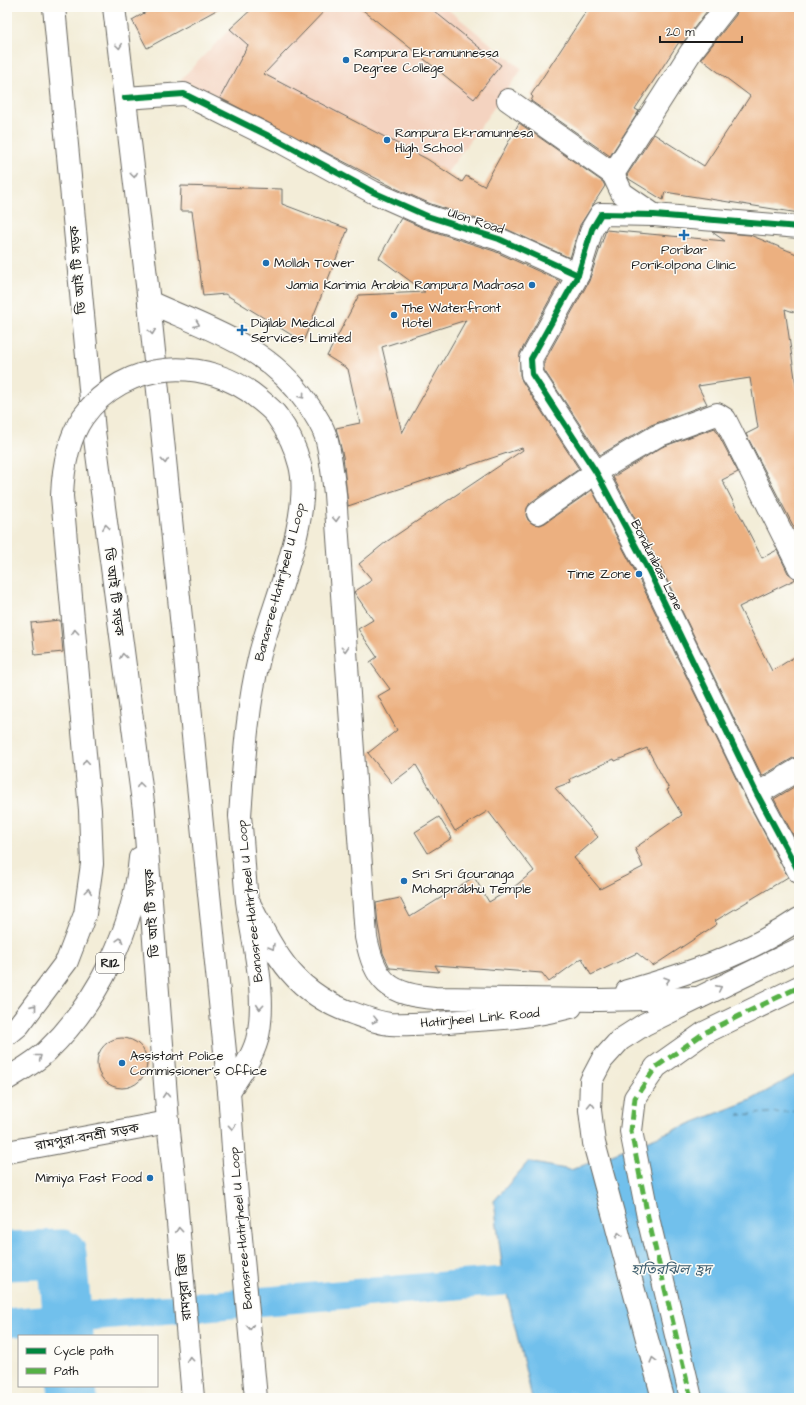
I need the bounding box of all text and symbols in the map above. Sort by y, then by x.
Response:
scale bar [660,18,742,44]
text: 20 m [666,24,695,41]
one-way arrow [114,43,123,49]
place label: Rampura Ekramunnessa Degree College [354,44,499,78]
marker: Rampura Ekramunnessa Degree College [341,55,351,65]
place label: Rampura Ekramunnesa High School [395,124,534,158]
marker: Rampura Ekramunnesa High School [382,135,392,145]
one-way arrow [129,172,138,178]
street label: Ulon Road [446,203,507,239]
street label: ডি আই টি সড়ক [65,225,91,316]
marker: Poribar Porikolpona Clinic [678,229,690,241]
place label: Poribar Porikolpona Clinic [632,241,736,274]
place label: Mollah Tower [274,254,355,272]
marker: Mollah Tower [261,258,271,268]
place label: Jamia Karimia Arabia Rampura Madrasa [286,276,524,294]
marker: Jamia Karimia Arabia Rampura Madrasa [527,280,537,290]
place label: The Waterfront Hotel [402,299,502,332]
marker: The Waterfront Hotel [389,310,399,320]
place label: Digilab Medical Services Limited [251,314,352,347]
one-way arrow [193,319,200,327]
marker: Digilab Medical Services Limited [236,324,248,336]
one-way arrow [147,329,156,335]
one-way arrow [298,392,305,399]
one-way arrow [160,458,169,464]
street label: Banasree-Hatirjheel U Loop [250,501,310,663]
one-way arrow [332,516,341,522]
street label: Bondunibas Lane [626,517,688,613]
one-way arrow [102,524,111,530]
street label: ডি আই টি সড়ক [100,546,128,638]
place label: Time Zone [568,565,631,583]
marker: Time Zone [634,569,644,579]
one-way arrow [70,629,79,635]
one-way arrow [341,646,350,652]
one-way arrow [119,653,128,659]
one-way arrow [82,759,91,765]
one-way arrow [136,781,145,788]
street label: Banasree-Hatirjheel U Loop [233,819,267,983]
place label: Sri Sri Gouranga Mohaprabhu Temple [412,865,531,898]
street label: ডি আই টি সড়ক [140,868,164,959]
marker: Sri Sri Gouranga Mohaprabhu Temple [399,876,409,886]
one-way arrow [83,888,92,894]
one-way arrow [115,936,124,943]
one-way arrow [268,943,275,950]
road number: R112 [96,953,124,973]
one-way arrow [663,976,670,985]
one-way arrow [715,985,722,993]
one-way arrow [29,1004,36,1011]
one-way arrow [256,1004,265,1010]
street label: Hatirjheel Link Road [420,1004,541,1032]
one-way arrow [371,1015,378,1024]
place label: Assistant Police Commissioner’s Office [130,1047,267,1080]
one-way arrow [35,1055,42,1062]
marker: Assistant Police Commissioner’s Office [117,1058,127,1068]
one-way arrow [161,1092,170,1098]
one-way arrow [587,1102,595,1108]
street label: রামপুরা-বনশ্রী সড়ক [33,1119,141,1155]
one-way arrow [227,1124,236,1130]
street label: Banasree-Hatirjheel U Loop [225,1146,257,1310]
place label: Mimiya Fast Food [35,1169,142,1188]
marker: Mimiya Fast Food [145,1173,155,1183]
one-way arrow [174,1227,183,1233]
one-way arrow [615,1232,624,1239]
street label: রামপুরা ব্রিজ [172,1252,196,1322]
water label: হাতিরঝিল হ্রদ [631,1260,714,1280]
one-way arrow [245,1324,254,1330]
legend [18,1335,158,1387]
text: Cycle path [54,1343,113,1361]
one-way arrow [185,1356,194,1362]
one-way arrow [649,1357,658,1364]
text: Path [54,1363,79,1380]

